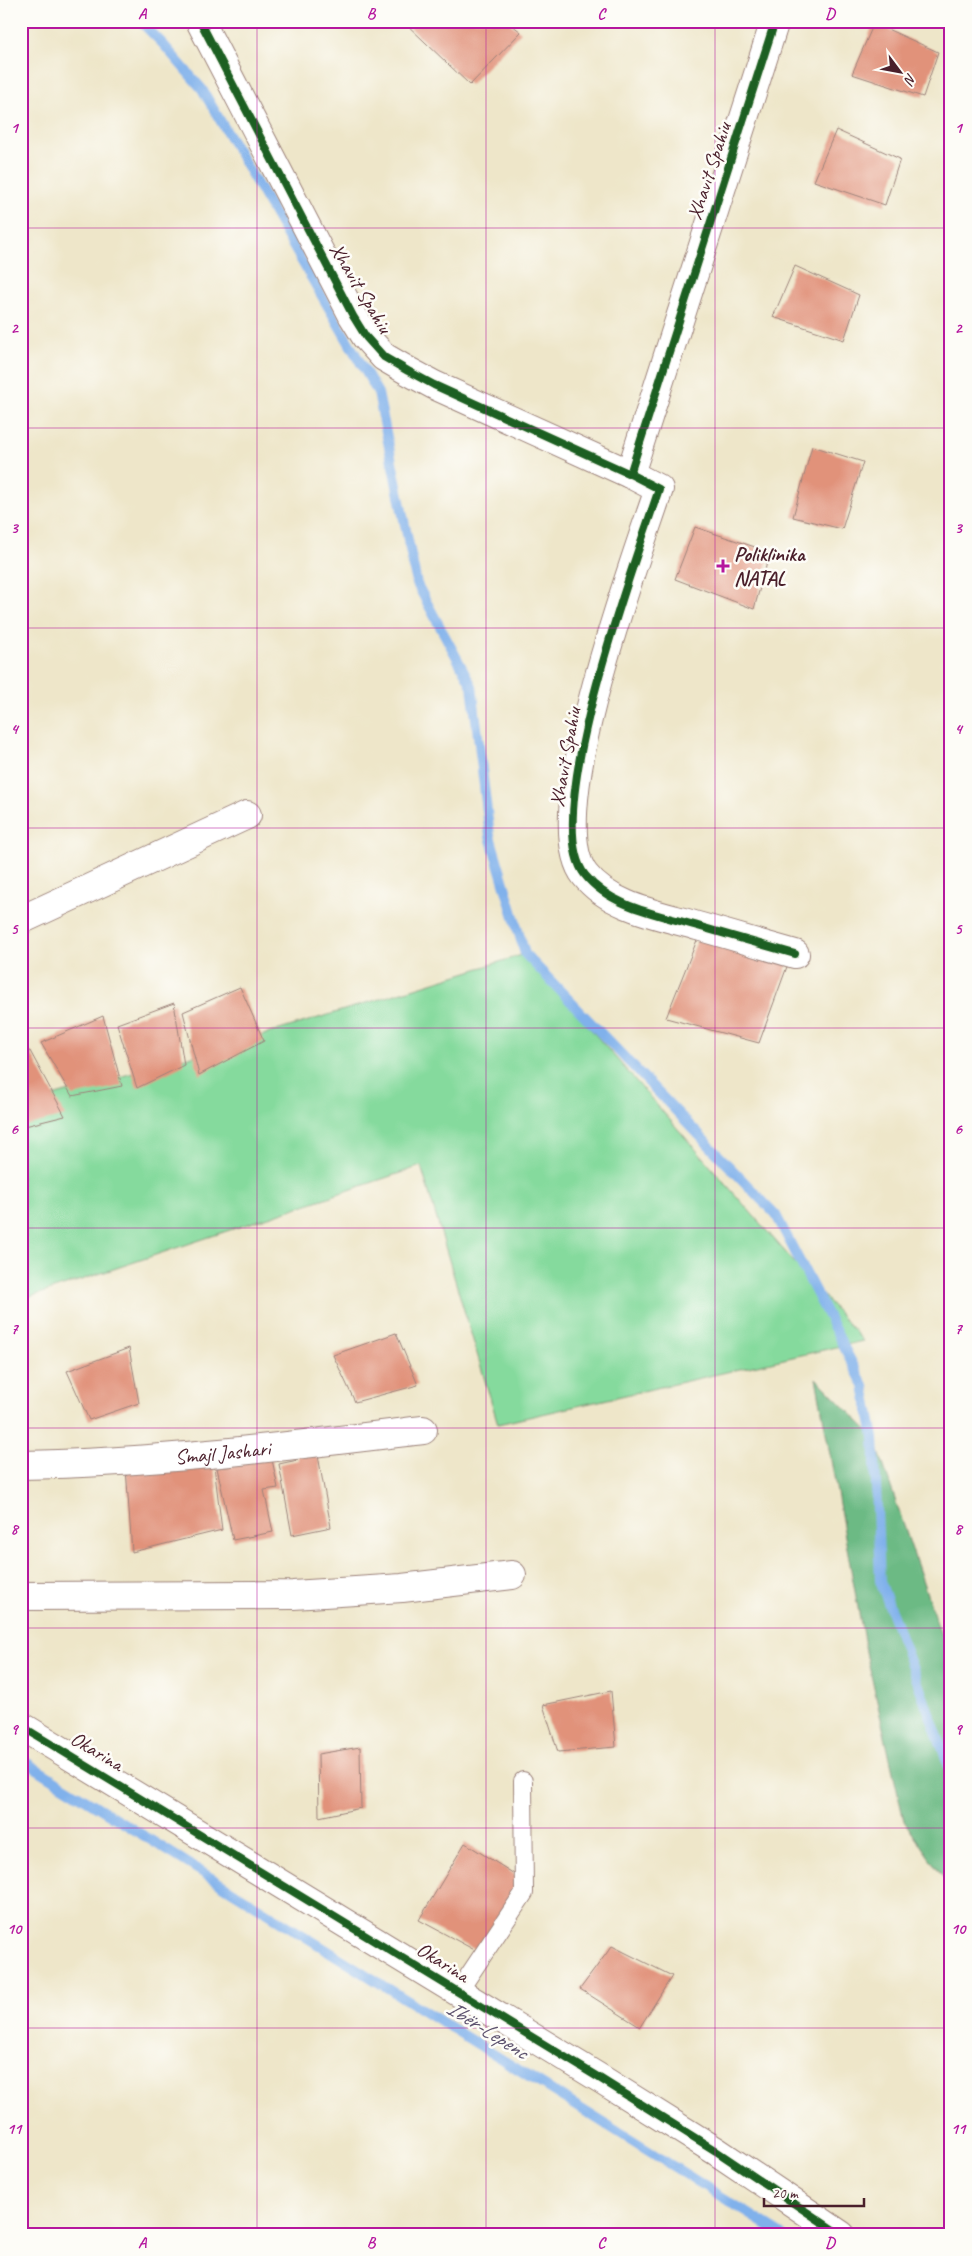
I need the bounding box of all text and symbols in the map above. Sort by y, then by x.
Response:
text: A [138,4,148,24]
text: B [367,4,377,24]
text: C [597,4,607,24]
text: D [825,4,836,24]
north arrow [874,48,924,98]
text: N [900,70,920,89]
text: 1 [10,118,19,138]
street label: Xhavit Spahiu [681,118,737,223]
text: 1 [954,118,963,138]
street label: Xhavit Spahiu [324,238,399,339]
text: 2 [10,318,19,338]
text: 2 [954,318,963,338]
text: 3 [10,518,19,538]
text: 3 [954,518,963,538]
place label: Poliklinika NATAL [734,541,806,591]
marker: Poliklinika NATAL [716,559,730,573]
street label: Xhavit Spahiu [543,704,587,809]
text: 4 [10,719,19,739]
text: 4 [954,719,963,739]
text: 5 [11,919,20,939]
text: 5 [955,919,964,939]
text: 6 [10,1119,19,1139]
text: 6 [954,1119,963,1139]
text: 7 [10,1319,19,1339]
text: 7 [954,1319,963,1339]
street label: Smajl Jashari [174,1435,275,1470]
text: 8 [10,1519,19,1539]
text: 8 [954,1519,963,1539]
text: 9 [10,1719,19,1739]
text: 9 [954,1719,963,1739]
street label: Okarina [66,1725,130,1778]
text: 10 [7,1919,23,1939]
text: 10 [951,1919,967,1939]
street label: Okarina [412,1936,476,1989]
water label: Ibër-Lepenc [441,1994,536,2067]
text: 11 [7,2119,23,2139]
text: 11 [951,2119,967,2139]
scale bar [764,2176,864,2208]
text: 20 m [772,2184,799,2203]
text: A [138,2233,148,2253]
text: B [367,2233,377,2253]
text: C [597,2233,607,2253]
text: D [825,2233,836,2253]

